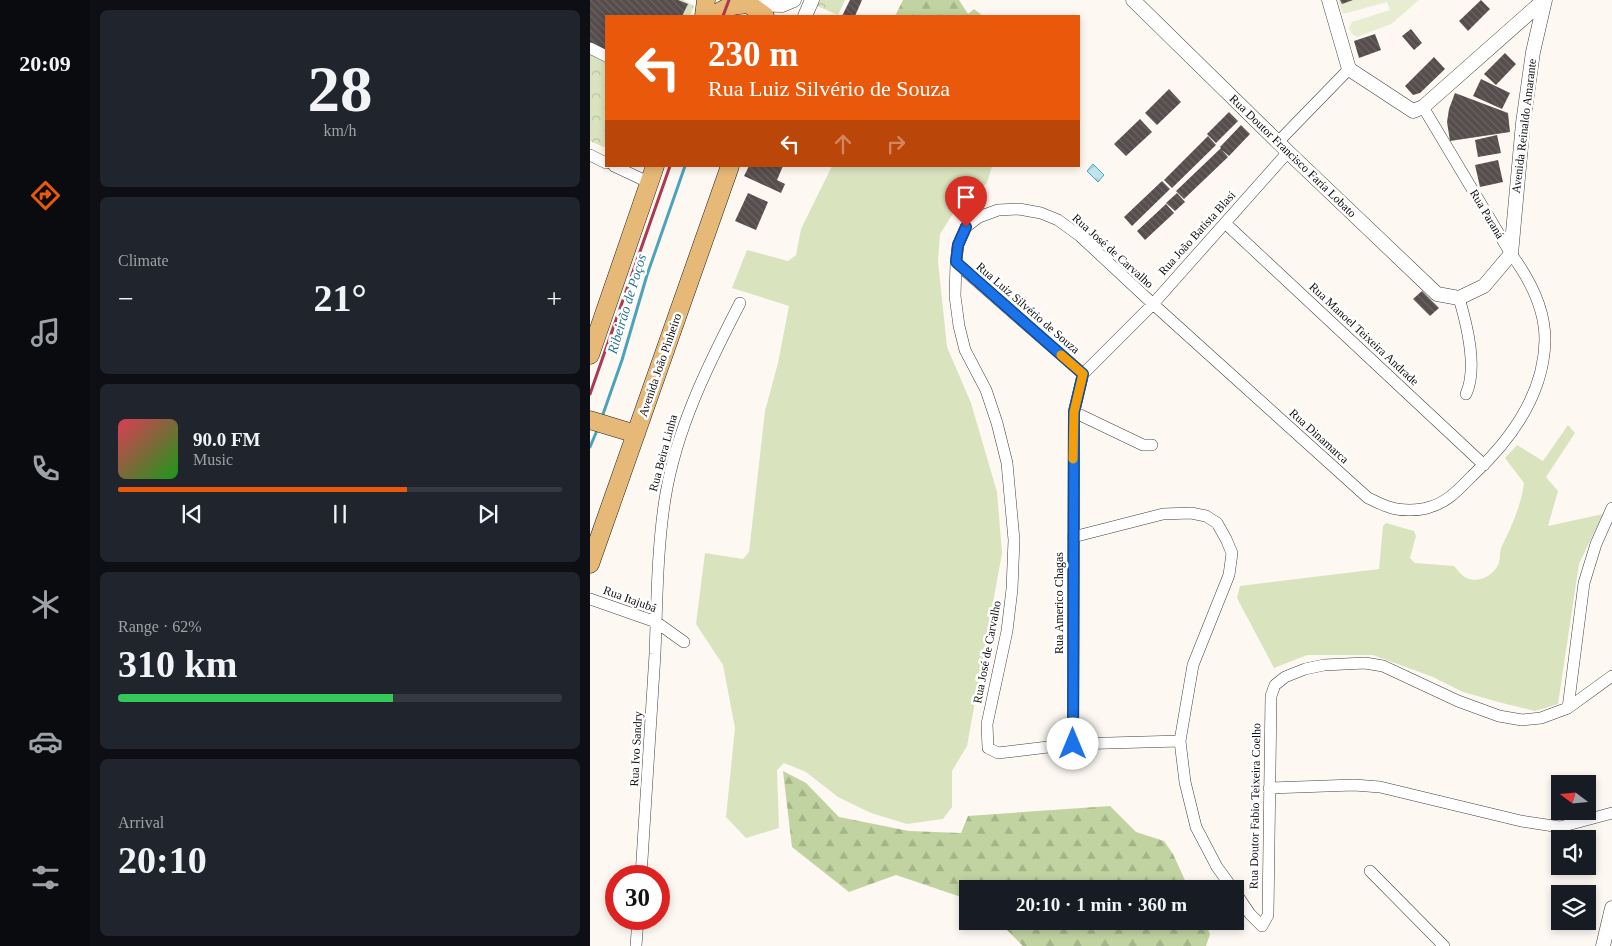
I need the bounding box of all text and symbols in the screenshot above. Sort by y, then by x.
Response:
icon: left [625,35,690,100]
text: 230 m [708,35,798,74]
text: 20:09 [19,51,71,76]
text: 28 [308,53,373,125]
street label: Avenida Reinaldo Amarante [1509,58,1539,194]
text: Rua Luiz Silvério de Souza [708,76,950,101]
street label: Rua Doutor Francisco Faria Lobato [1227,92,1359,220]
text: km/h [324,122,356,139]
icon: left [776,130,804,158]
icon: ahead [829,130,857,158]
icon: right [882,130,910,158]
pin [945,176,987,227]
icon: directions [28,178,63,213]
icon: arrive [952,183,980,211]
street label: Rua Paraná [1467,187,1508,242]
street label: Rua João Batista Blasi [1156,188,1239,278]
street label: Rua José de Carvalho [1070,211,1156,291]
text: Climate [118,252,169,269]
water label: Ribeirão de Poços [604,252,649,357]
street label: Rua Luiz Silvério de Souza [974,259,1083,357]
text: 21° [313,277,367,319]
street label: Rua Manoel Teixeira Andrade [1306,280,1422,388]
text: − [118,283,134,314]
text: + [546,283,562,314]
street label: Avenida João Pinheiro [636,311,684,419]
icon: music [28,315,63,350]
street label: Rua Dinamarca [1286,406,1352,467]
street label: Rua Beira Linha [646,412,680,493]
text: 90.0 FM [193,429,261,450]
icon: phone [28,451,63,486]
text: Music [193,451,233,468]
icon: previous [178,500,206,528]
icon: pause [326,500,354,528]
icon: next [474,500,502,528]
street label: Rua Americo Chagas [1052,552,1066,654]
street label: Rua Itajubá [601,583,659,615]
icon: climate [28,587,63,622]
street label: Rua José de Carvalho [970,599,1004,705]
text: Range · 62% [118,618,202,635]
text: 310 km [118,643,237,685]
street label: Rua Ivo Sandry [627,711,645,787]
position arrow [1046,717,1098,769]
street label: Rua Doutor Fabio Teixeira Coelho [1247,723,1263,889]
icon: car [28,724,63,759]
north arrow [1551,775,1596,820]
map controls [1551,775,1596,930]
text: Arrival [118,814,164,831]
button: sound [1551,830,1596,875]
text: 20:10 [118,839,207,881]
icon: filters [28,860,63,895]
speed limit sign: 30 [605,865,670,930]
button: layers [1551,885,1596,930]
text: 20:10 · 1 min · 360 m [1016,894,1187,915]

